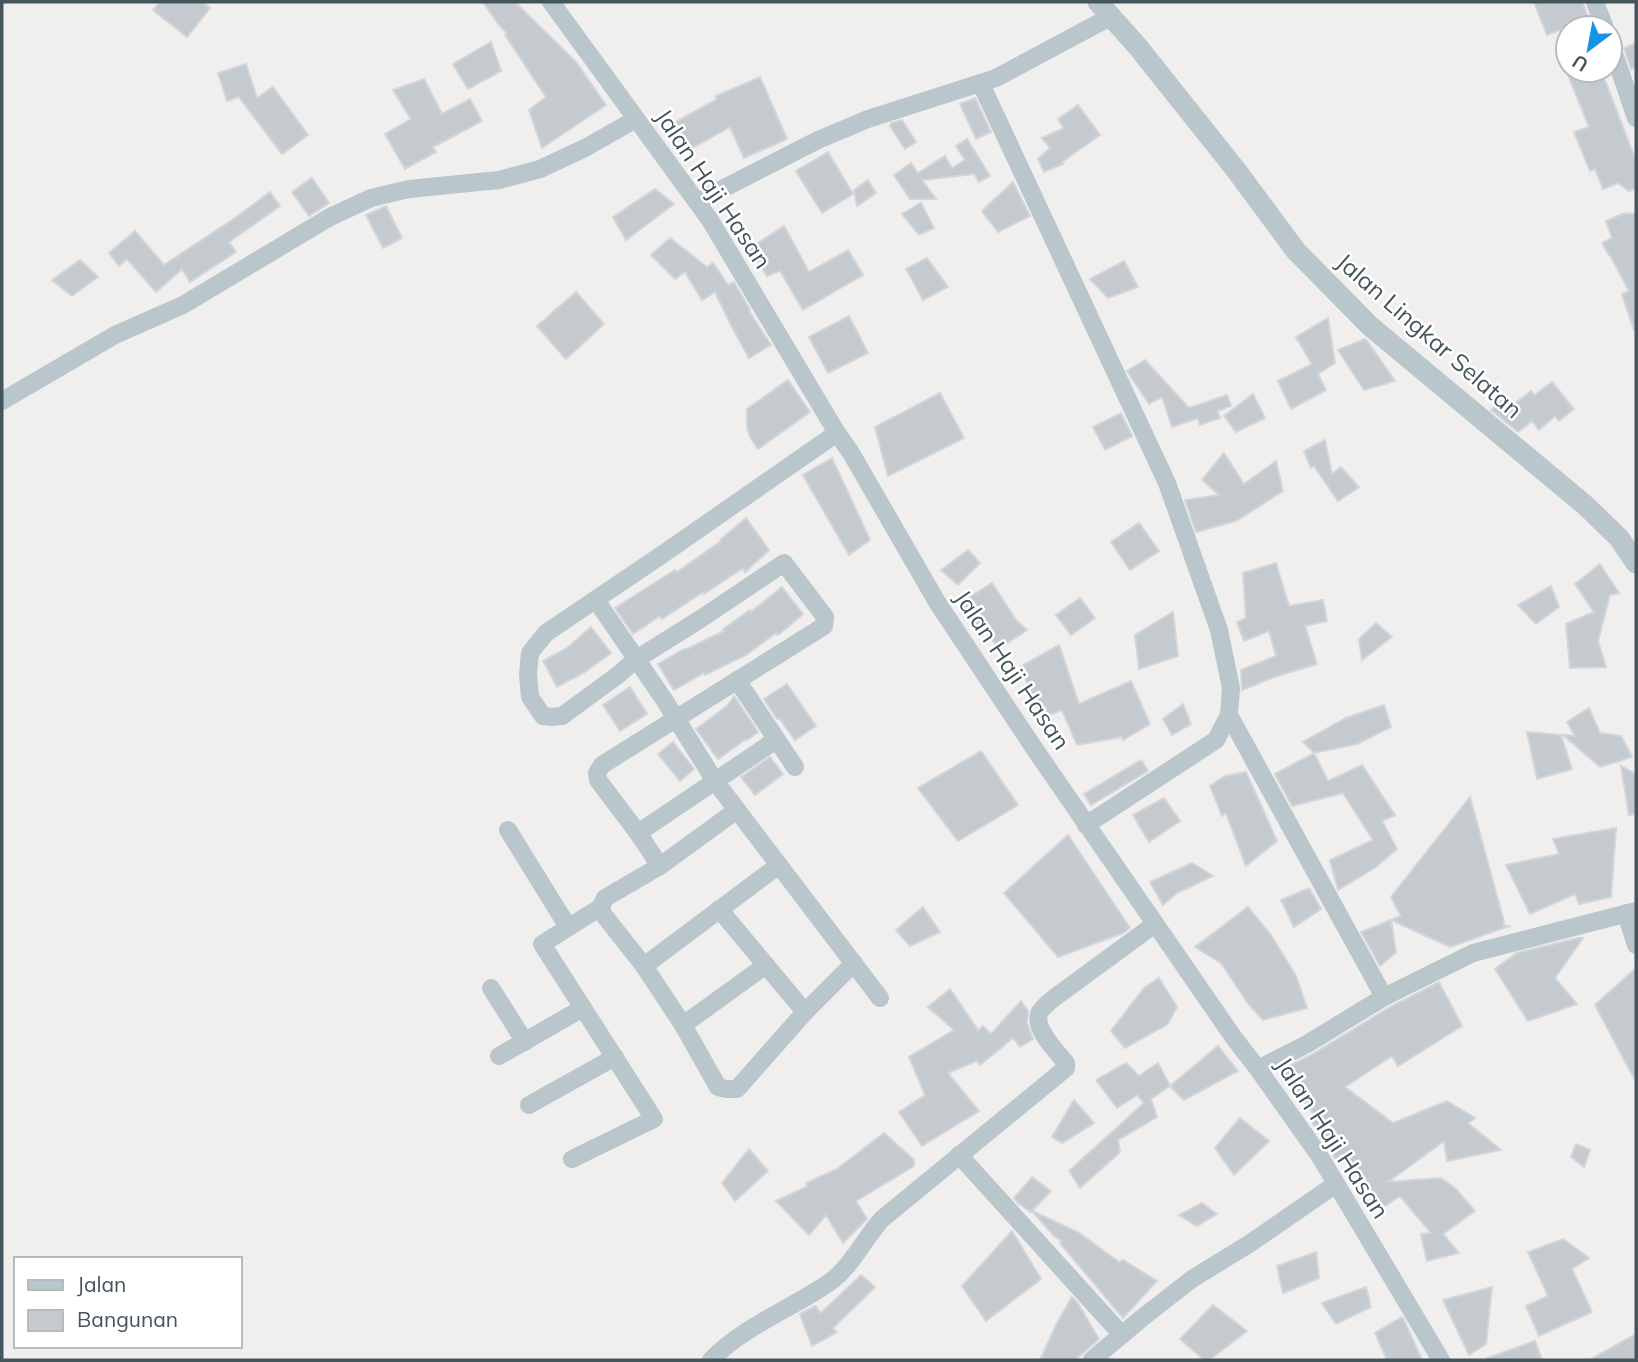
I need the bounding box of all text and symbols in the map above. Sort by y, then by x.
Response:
north arrow [1554,14,1624,84]
text: U [1568,50,1592,77]
street label: Jalan Haji Hasan [649,103,778,274]
street label: Jalan Lingkar Selatan [1331,246,1529,424]
street label: Jalan Haji Hasan [948,584,1077,755]
street label: Jalan Haji Hasan [1270,1051,1396,1224]
legend [14,1257,242,1348]
text: Jalan [77,1271,126,1297]
text: Bangunan [77,1306,178,1332]

